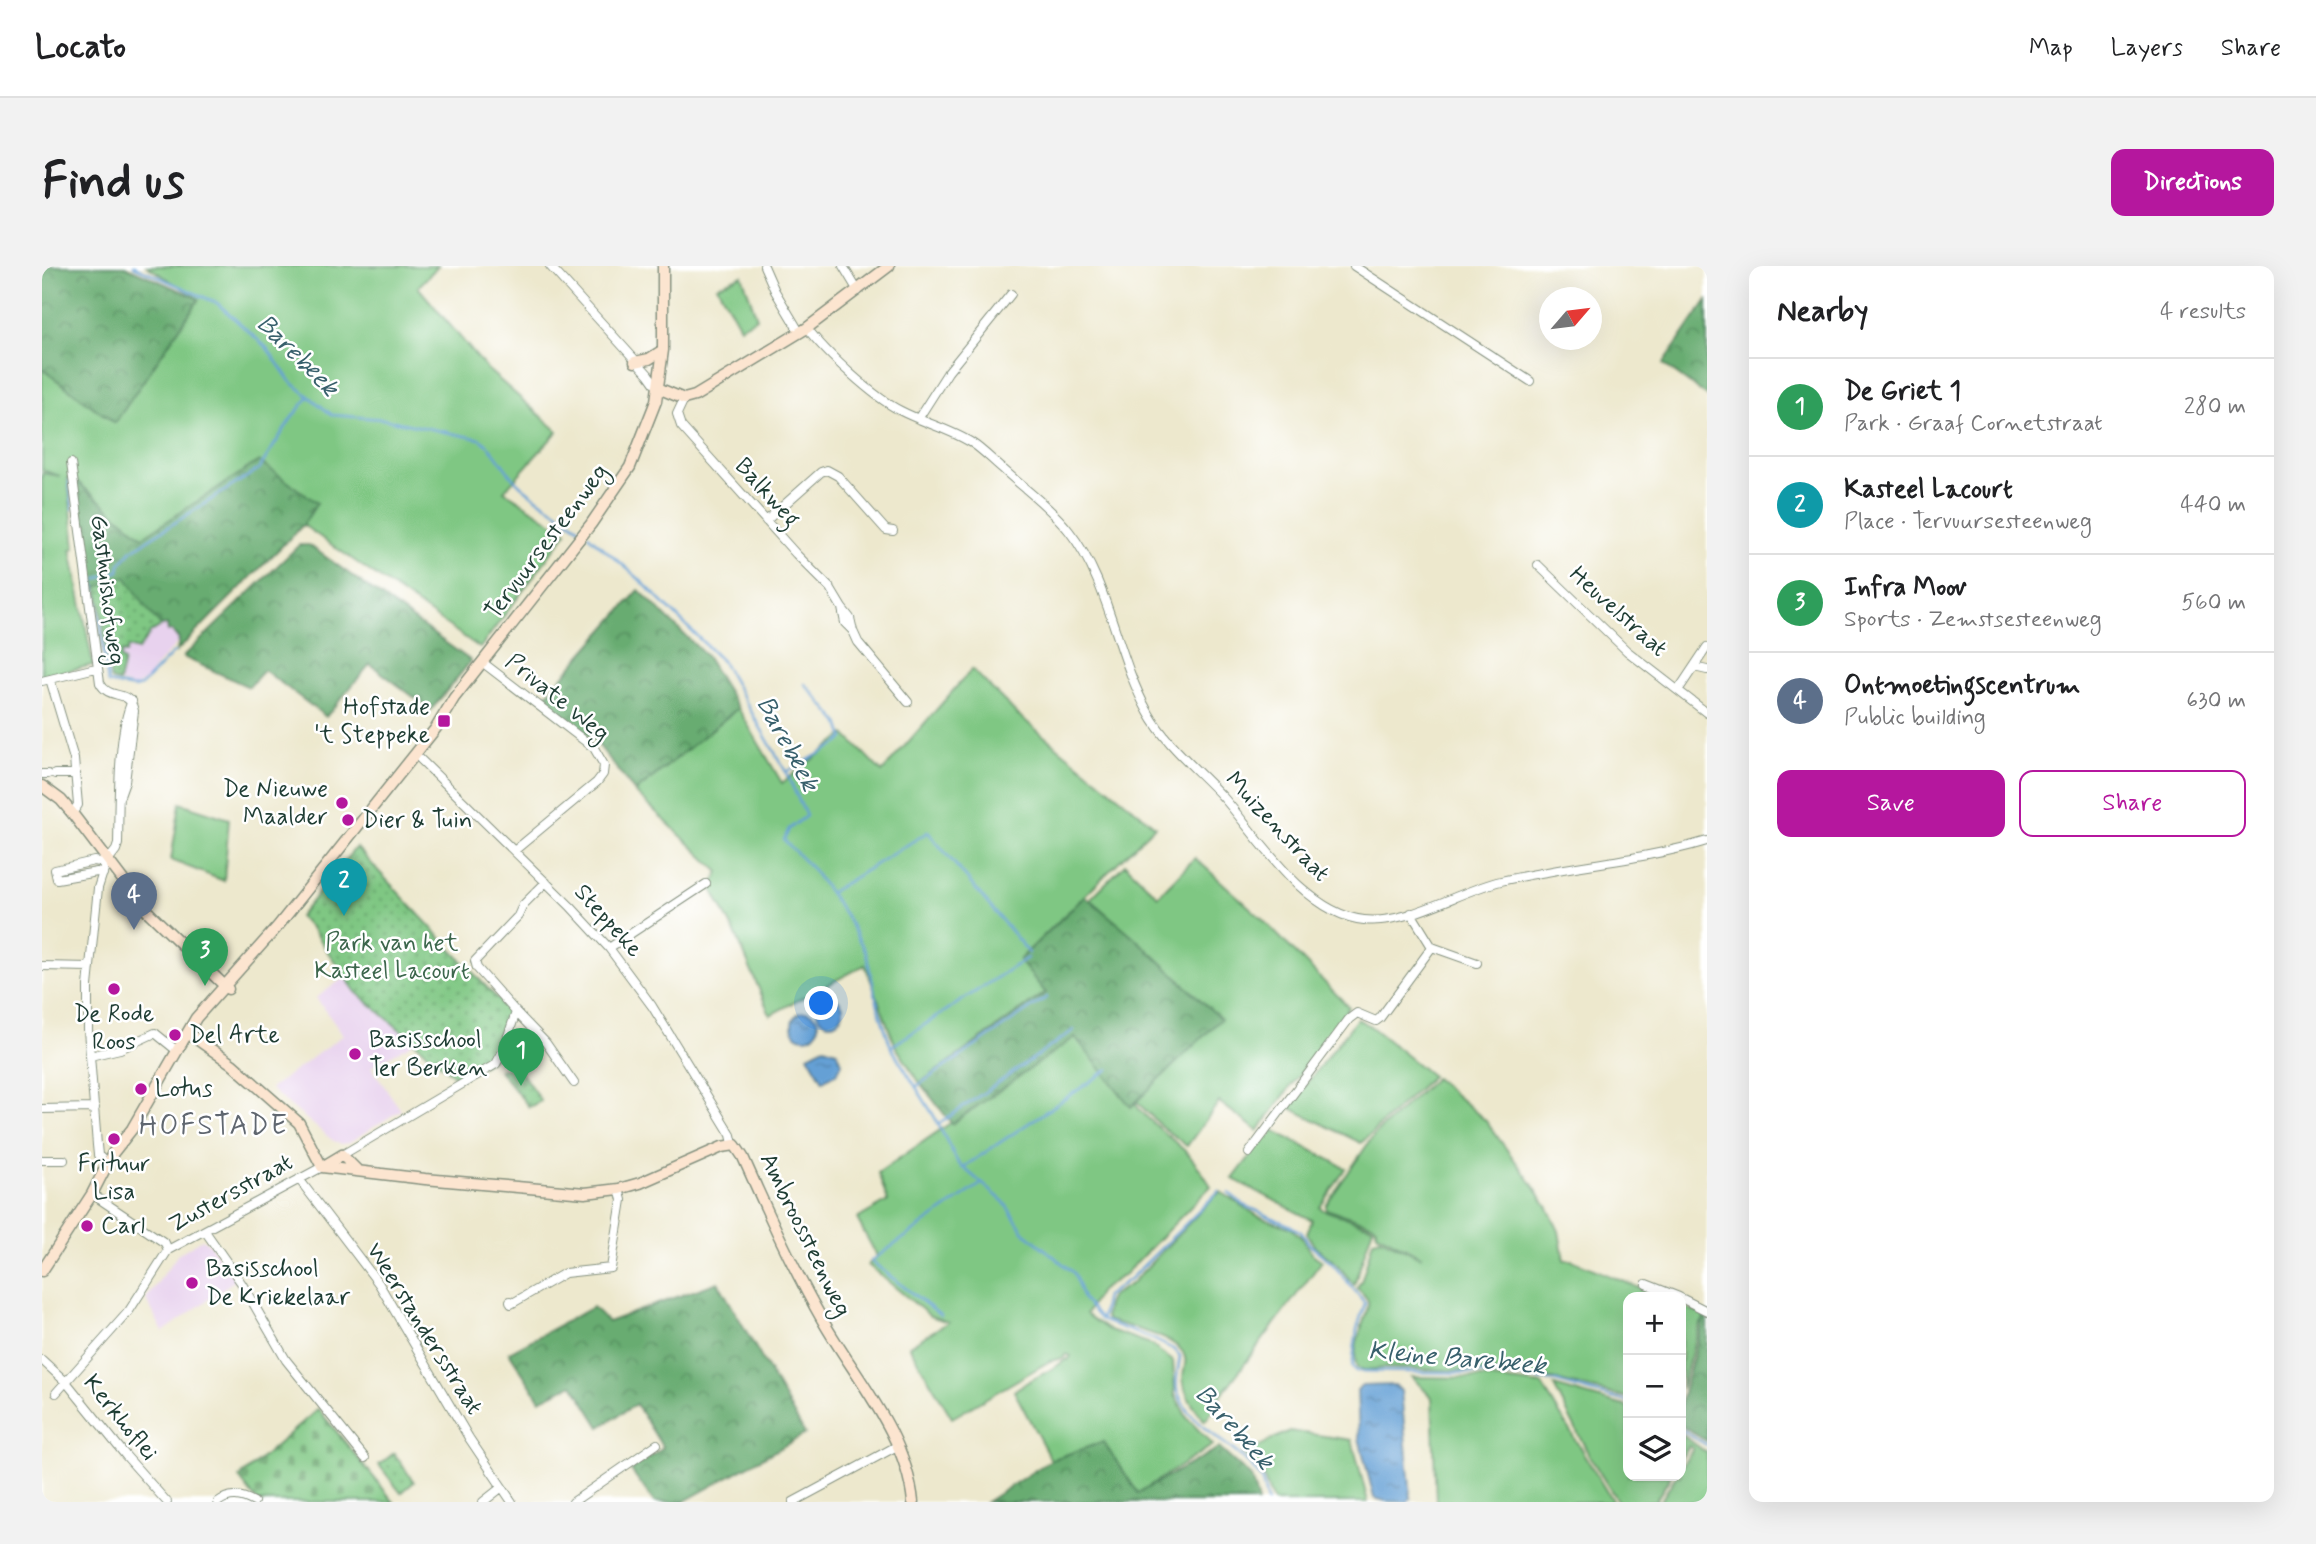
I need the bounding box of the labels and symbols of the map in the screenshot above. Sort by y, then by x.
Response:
north arrow [1539,287,1602,350]
water label: Barebeek [248,307,347,406]
street label: Balkweg [725,451,807,537]
street label: Tervuursesteenweg [478,458,617,627]
street label: Gasthuishofweg [80,513,132,667]
street label: Heuvelstraat [1562,560,1674,664]
street label: Private Weg [497,647,615,751]
water label: Barebeek [748,690,827,799]
place label: Hofstade 't Steppeke [315,692,430,751]
marker: Hofstade 't Steppeke [436,713,452,729]
street label: Muizenstraat [1218,765,1336,889]
place label: De Nieuwe Maalder [223,774,328,833]
marker: De Nieuwe Maalder [334,795,350,811]
place label: Dier & Tuin [362,805,472,836]
marker: Dier & Tuin [340,812,356,828]
pin: 2 [321,858,367,916]
pin: 4 [111,872,157,930]
street label: Steppeke [567,878,649,964]
pin: 3 [182,928,228,986]
park label: Park van het Kasteel Lacourt [314,928,470,987]
marker: De Rode Roos [106,981,122,997]
your location [804,986,838,1020]
place label: De Rode Roos [74,999,154,1058]
place label: Del Arte [189,1020,280,1051]
place label: Basisschool Ter Berken [369,1025,487,1084]
marker: Del Arte [167,1027,183,1043]
pin: 1 [498,1028,544,1086]
marker: Basisschool Ter Berken [347,1046,363,1062]
place label: Lotus [155,1074,213,1105]
marker: Lotus [133,1081,149,1097]
district label: HOFSTADE [139,1108,289,1145]
marker: Frituur Lisa [106,1131,122,1147]
street label: Zustersstraat [164,1147,298,1241]
street label: Ambroossteenweg [750,1148,858,1323]
place label: Frituur Lisa [78,1149,150,1208]
place label: Carl [101,1211,145,1242]
marker: Carl [79,1218,95,1234]
street label: Weerstandersstraat [359,1237,489,1421]
place label: Basisschool De Kriekelaar [206,1254,351,1313]
marker: Basisschool De Kriekelaar [184,1275,200,1291]
water label: Kleine Barebeek [1367,1334,1549,1384]
street label: Kerkhoflei [76,1368,164,1468]
water label: Barebeek [1187,1378,1282,1479]

